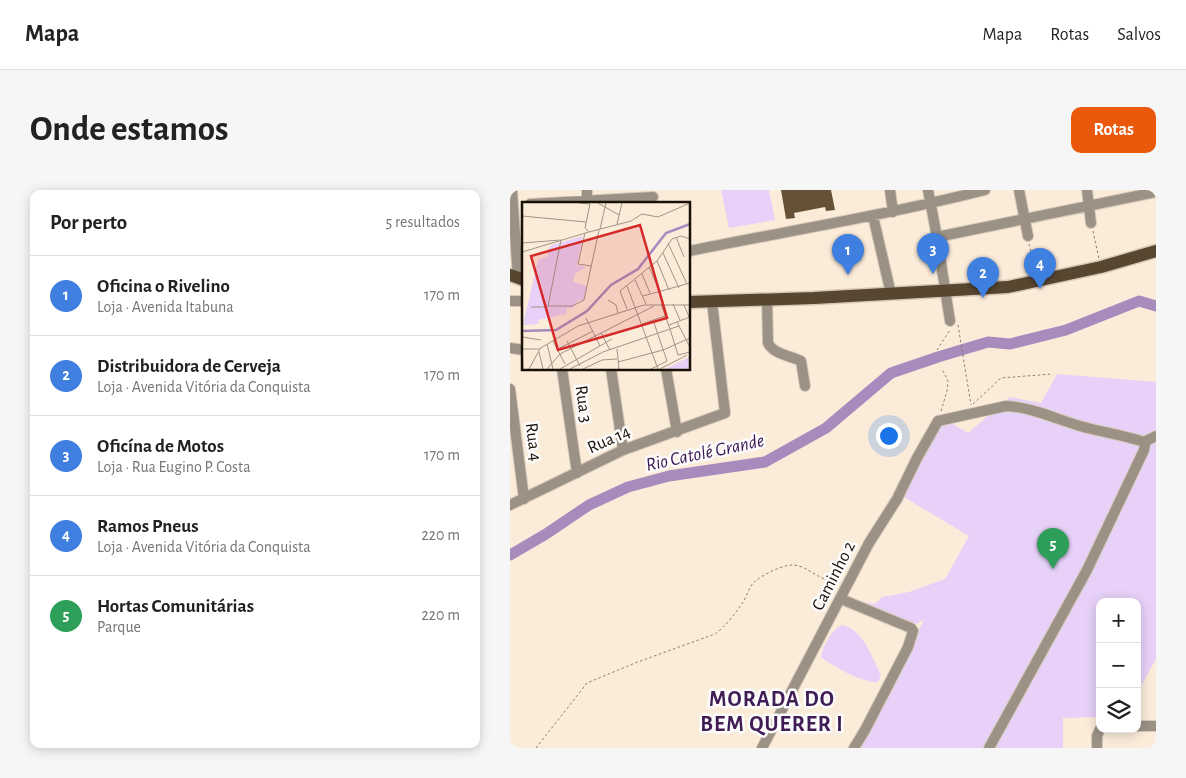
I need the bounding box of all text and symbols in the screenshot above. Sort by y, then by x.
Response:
text: Mapa [25,22,79,46]
text: Mapa [983,26,1022,44]
text: Rotas [1050,26,1089,44]
text: Salvos [1117,26,1161,44]
button: Rotas [1071,107,1156,153]
text: Onde estamos [30,112,229,147]
inset map [522,202,690,370]
text: Por perto [50,212,127,233]
text: 5 resultados [386,214,460,230]
pin: 3 [917,233,949,274]
pin: 1 [832,234,864,275]
pin: 4 [1024,248,1056,289]
pin: 2 [967,257,999,298]
text: Oficina o Rivelino [97,277,230,296]
text: 1 [63,287,69,303]
text: 170 m [424,287,460,303]
text: Loja · Avenida Itabuna [97,299,234,315]
text: Distribuidora de Cerveja [97,357,281,376]
text: 2 [62,367,70,383]
text: 170 m [424,367,460,383]
text: Loja · Avenida Vitória da Conquista [97,379,311,395]
street label: Rua 3 [571,384,595,424]
street label: Rua 4 [522,422,544,463]
street label: Rua 14 [585,422,633,457]
your location [876,423,902,449]
water label: Rio Catolé Grande [644,431,766,475]
text: Oficína de Motos [97,437,224,456]
text: 3 [63,447,69,463]
text: 170 m [424,447,460,463]
text: Loja · Rua Eugino P. Costa [97,459,251,475]
text: Ramos Pneus [97,517,199,536]
text: 4 [62,527,70,543]
text: 220 m [422,527,460,543]
pin: 5 [1037,528,1069,569]
text: Loja · Avenida Vitória da Conquista [97,539,311,555]
street label: Caminho 2 [809,539,859,613]
text: Hortas Comunitárias [97,597,254,616]
map controls [1096,598,1141,733]
button: + [1096,598,1141,643]
text: 5 [63,607,69,623]
text: 220 m [422,607,460,623]
text: Parque [97,619,141,635]
button: − [1096,643,1141,688]
district label: MORADA DO BEM QUERER I [700,688,844,736]
button: layers [1096,688,1141,733]

